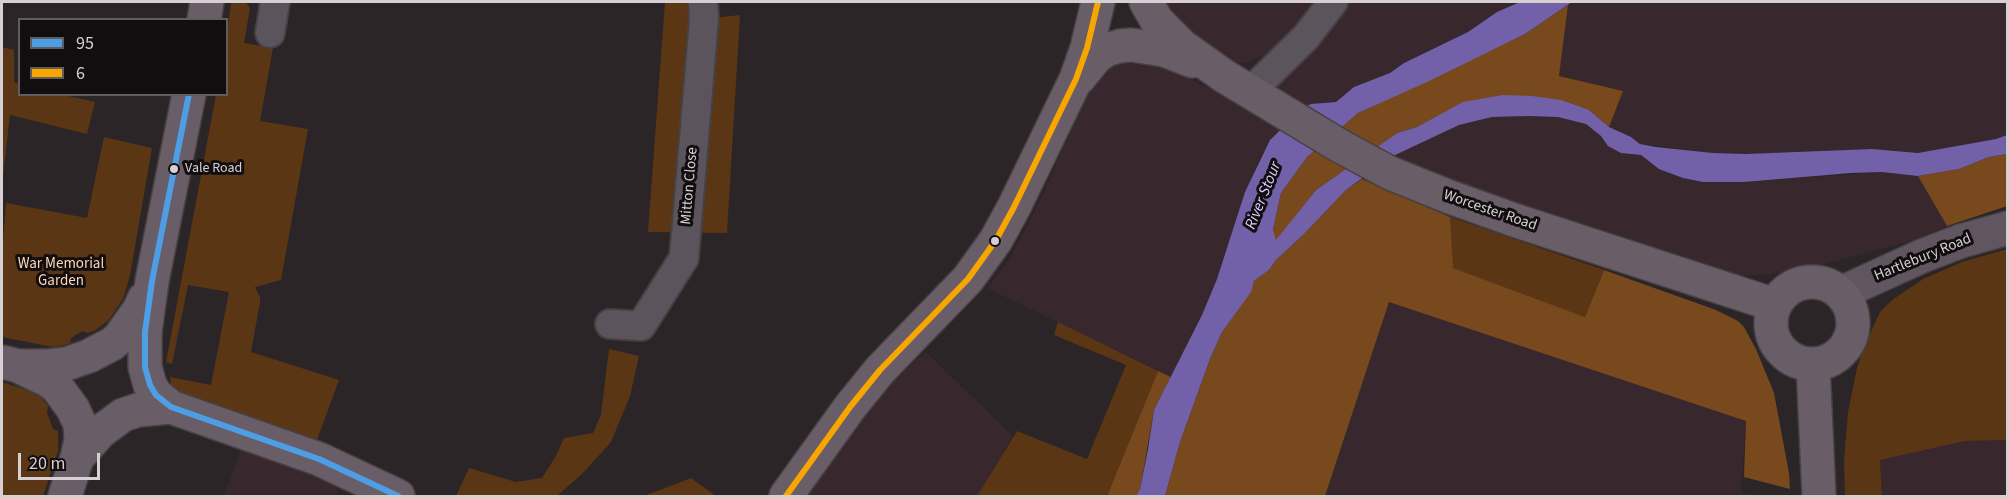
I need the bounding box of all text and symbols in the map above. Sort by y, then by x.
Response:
legend [18,18,228,96]
text: 95 [76,31,94,56]
text: 6 [76,61,85,86]
street label: Mitton Close [678,146,702,226]
water label: River Stour [1242,159,1286,233]
place label: Vale Road [185,161,242,177]
marker: Vale Road [168,163,180,175]
street label: Worcester Road [1441,187,1539,235]
street label: Hartlebury Road [1872,230,1974,286]
unlabelled marker [989,235,1001,247]
park label: War Memorial Garden [18,256,104,291]
scale bar [21,441,104,479]
text: 20 m [29,451,65,476]

